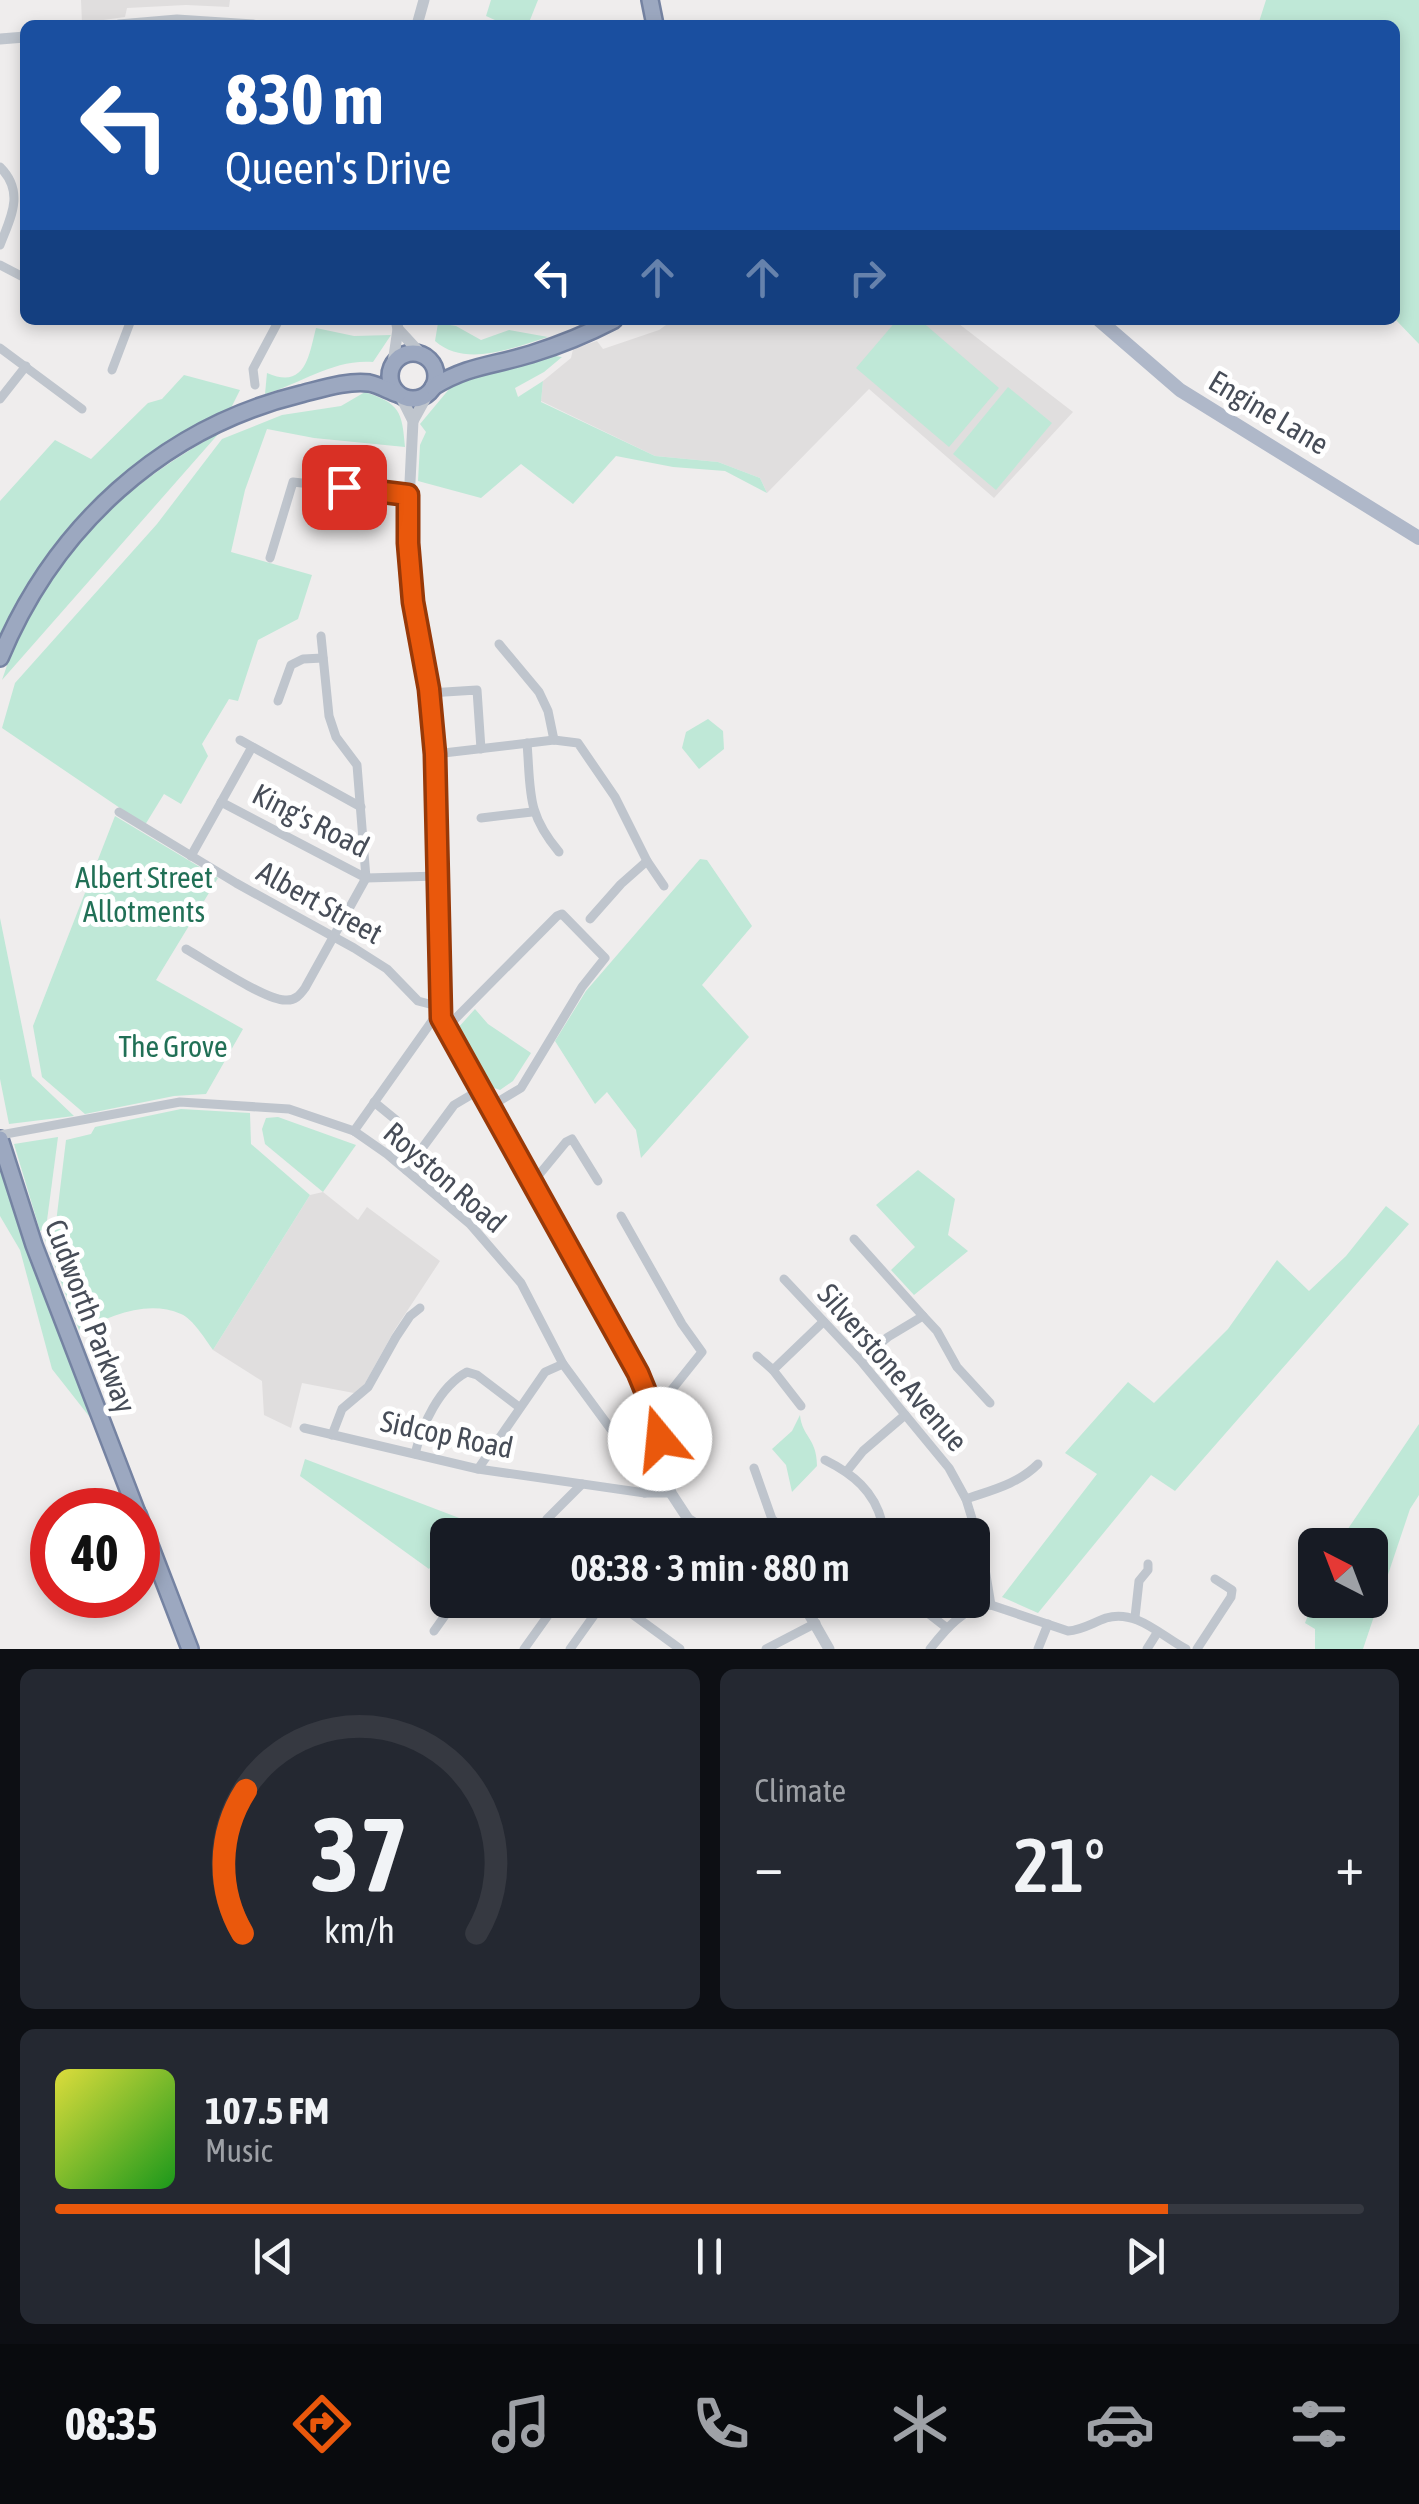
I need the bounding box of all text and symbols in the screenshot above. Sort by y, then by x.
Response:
text: 830 m [225,59,384,139]
icon: left [60,60,190,190]
text: Queen's Drive [225,142,451,194]
icon: left [525,250,580,305]
icon: ahead [630,250,685,305]
icon: ahead [735,250,790,305]
icon: right [840,250,895,305]
street label: Engine Lane [1203,363,1335,461]
pin [302,445,387,530]
icon: arrive [317,460,372,515]
street label: King's Road [247,776,375,864]
street label: Albert Street [252,854,388,950]
park label: Albert Street Allotments [75,860,213,928]
park label: The Grove [118,1029,228,1063]
street label: Royston Road [377,1115,513,1239]
street label: Cudworth Parkway [39,1215,143,1417]
street label: Silverstone Avenue [811,1277,975,1457]
position arrow [608,1387,712,1491]
street label: Sidcop Road [378,1403,516,1465]
speed limit sign: 40 [30,1488,160,1618]
north arrow [1298,1528,1388,1618]
map controls [1298,1528,1388,1618]
text: 08:38 · 3 min · 880 m [570,1546,850,1589]
text: Climate [755,1772,846,1809]
text: 37 [311,1794,409,1913]
text: 21° [1014,1822,1105,1908]
text: − [755,1834,783,1897]
text: + [1335,1834,1364,1897]
text: km/h [324,1910,395,1951]
text: 107.5 FM [205,2089,329,2132]
text: Music [205,2132,272,2169]
icon: previous [246,2229,301,2284]
icon: pause [682,2229,737,2284]
icon: next [1118,2229,1173,2284]
icon: directions [287,2389,357,2459]
icon: music [486,2389,556,2459]
icon: phone [686,2389,756,2459]
icon: climate [885,2389,955,2459]
icon: car [1085,2389,1155,2459]
icon: filters [1284,2389,1354,2459]
text: 08:35 [65,2398,157,2450]

